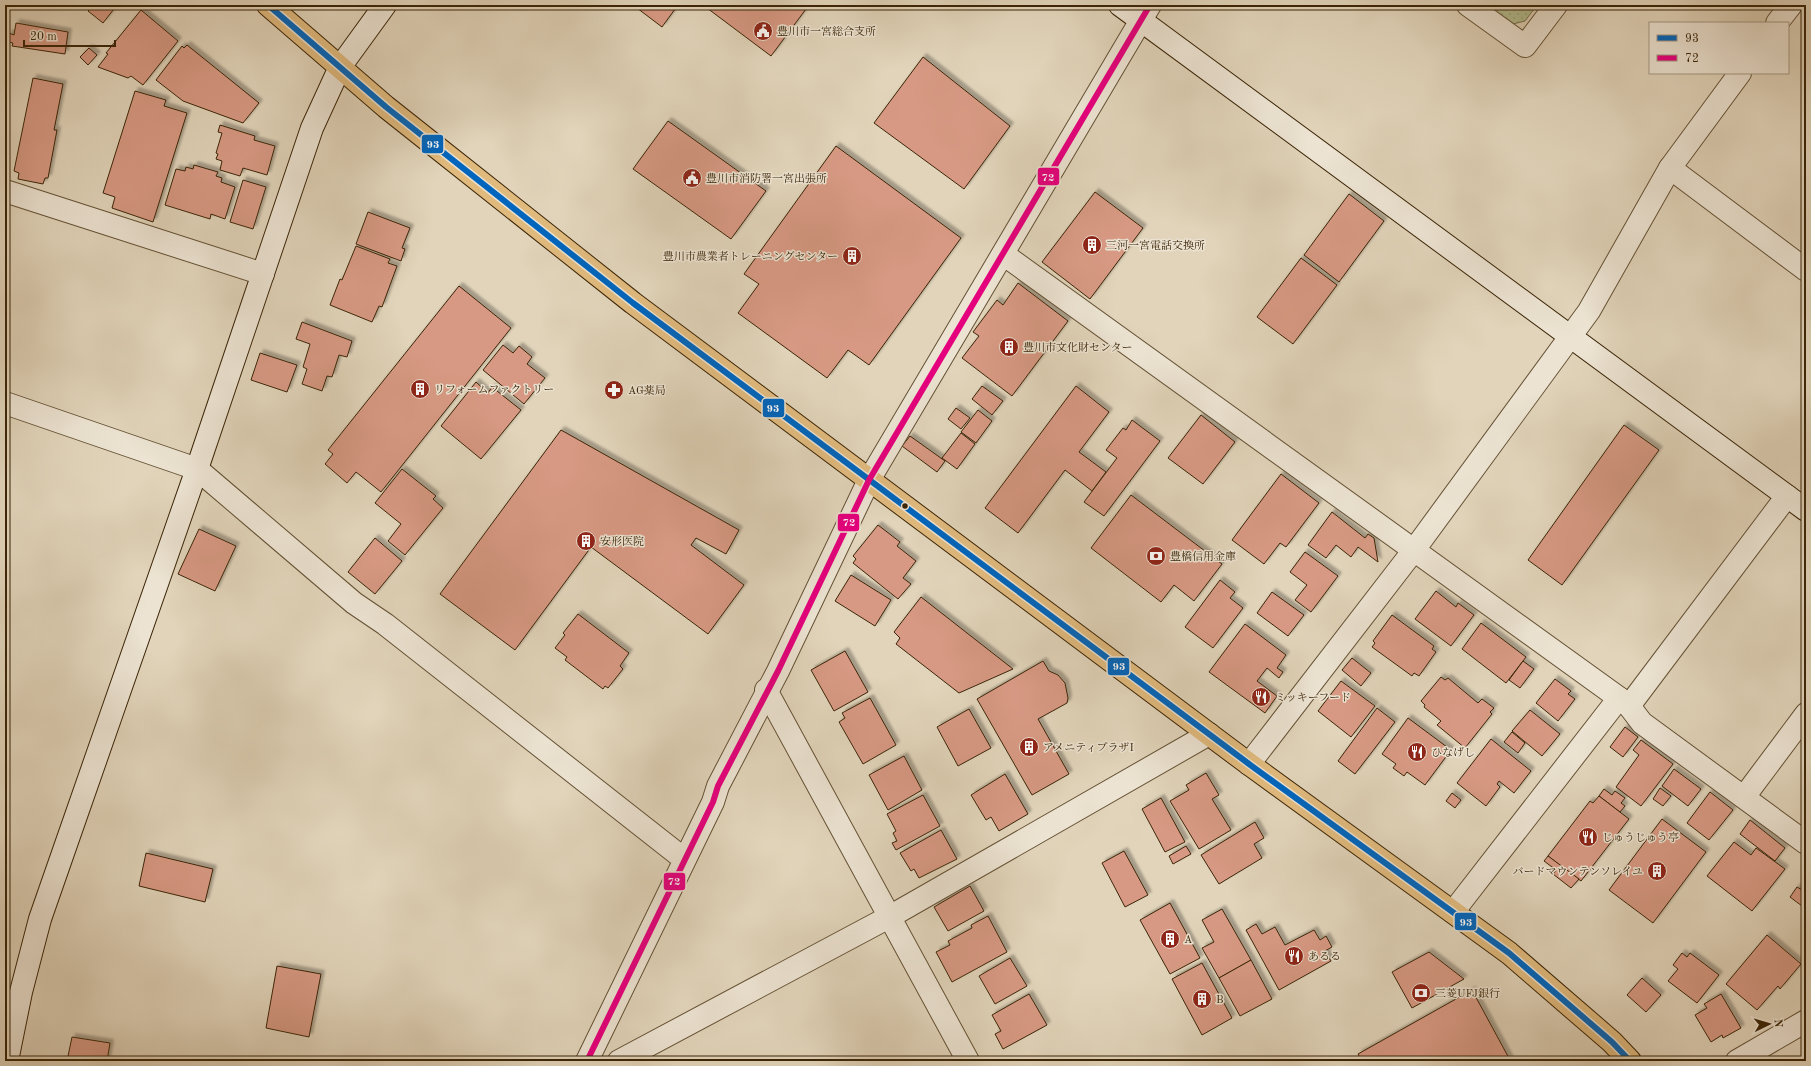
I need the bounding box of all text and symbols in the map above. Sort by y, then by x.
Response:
public building icon: 豊川市一宮総合支所 [752,20,774,42]
scale bar [24,22,115,48]
legend [1649,22,1789,74]
place label: 豊川市一宮総合支所 [777,25,876,38]
text: 20 m [30,31,57,43]
text: 93 [1685,33,1699,45]
text: 72 [1685,53,1699,65]
line badge: 93 [421,134,444,154]
text: 93 [427,140,439,151]
public building icon: 豊川市消防署一宮出張所 [681,167,703,189]
line badge: 72 [1037,167,1060,186]
place label: 豊川市消防署一宮出張所 [706,172,827,185]
text: 72 [1042,173,1054,184]
building icon: 三河一宮電話交換所 [1081,234,1103,256]
place label: 三河一宮電話交換所 [1106,239,1205,252]
building icon: 豊川市農業者トレーニングセンター [841,245,863,267]
place label: 豊川市農業者トレーニングセンター [663,250,838,263]
building icon: 豊川市文化財センター [998,336,1020,358]
place label: 豊川市文化財センター [1023,341,1133,354]
building icon: リフォームファクトリー [409,378,431,400]
pharmacy icon: AG薬局 [603,379,625,401]
place label: リフォームファクトリー [434,384,554,396]
place label: AG薬局 [628,384,666,397]
line badge: 93 [762,398,785,418]
text: 93 [767,404,779,415]
unlabelled marker [900,501,910,511]
line badge: 72 [837,513,860,532]
text: 72 [843,518,855,529]
building icon: 安形医院 [575,530,597,552]
place label: 安形医院 [600,535,644,548]
bank icon: 豊橋信用金庫 [1145,545,1167,567]
place label: 豊橋信用金庫 [1170,550,1236,563]
line badge: 93 [1107,657,1130,676]
text: 93 [1113,662,1125,673]
restaurant icon: ミッキーフード [1250,686,1272,708]
place label: ミッキーフード [1275,692,1351,704]
building icon: アメニティプラザI [1018,736,1040,758]
restaurant icon: ひなげし [1406,741,1428,763]
place label: アメニティプラザI [1043,742,1134,754]
place label: ひなげし [1431,746,1475,759]
restaurant icon: じゅうじゅう亭 [1577,826,1599,848]
place label: じゅうじゅう亭 [1602,831,1679,844]
building icon: バードマウンテンソレイユ [1646,860,1668,882]
place label: バードマウンテンソレイユ [1513,866,1643,878]
line badge: 72 [663,872,686,891]
text: 72 [668,877,680,888]
line badge: 93 [1454,912,1477,931]
text: 93 [1460,918,1472,929]
building icon: A [1159,928,1181,950]
place label: A [1184,935,1193,946]
restaurant icon: あるる [1283,945,1305,967]
place label: あるる [1308,951,1341,963]
bank icon: 三菱UFJ銀行 [1410,982,1432,1004]
place label: 三菱UFJ銀行 [1435,987,1500,1000]
building icon: B [1191,988,1213,1010]
place label: B [1216,995,1224,1006]
north arrow [1749,1004,1789,1044]
text: N [1772,1019,1783,1029]

